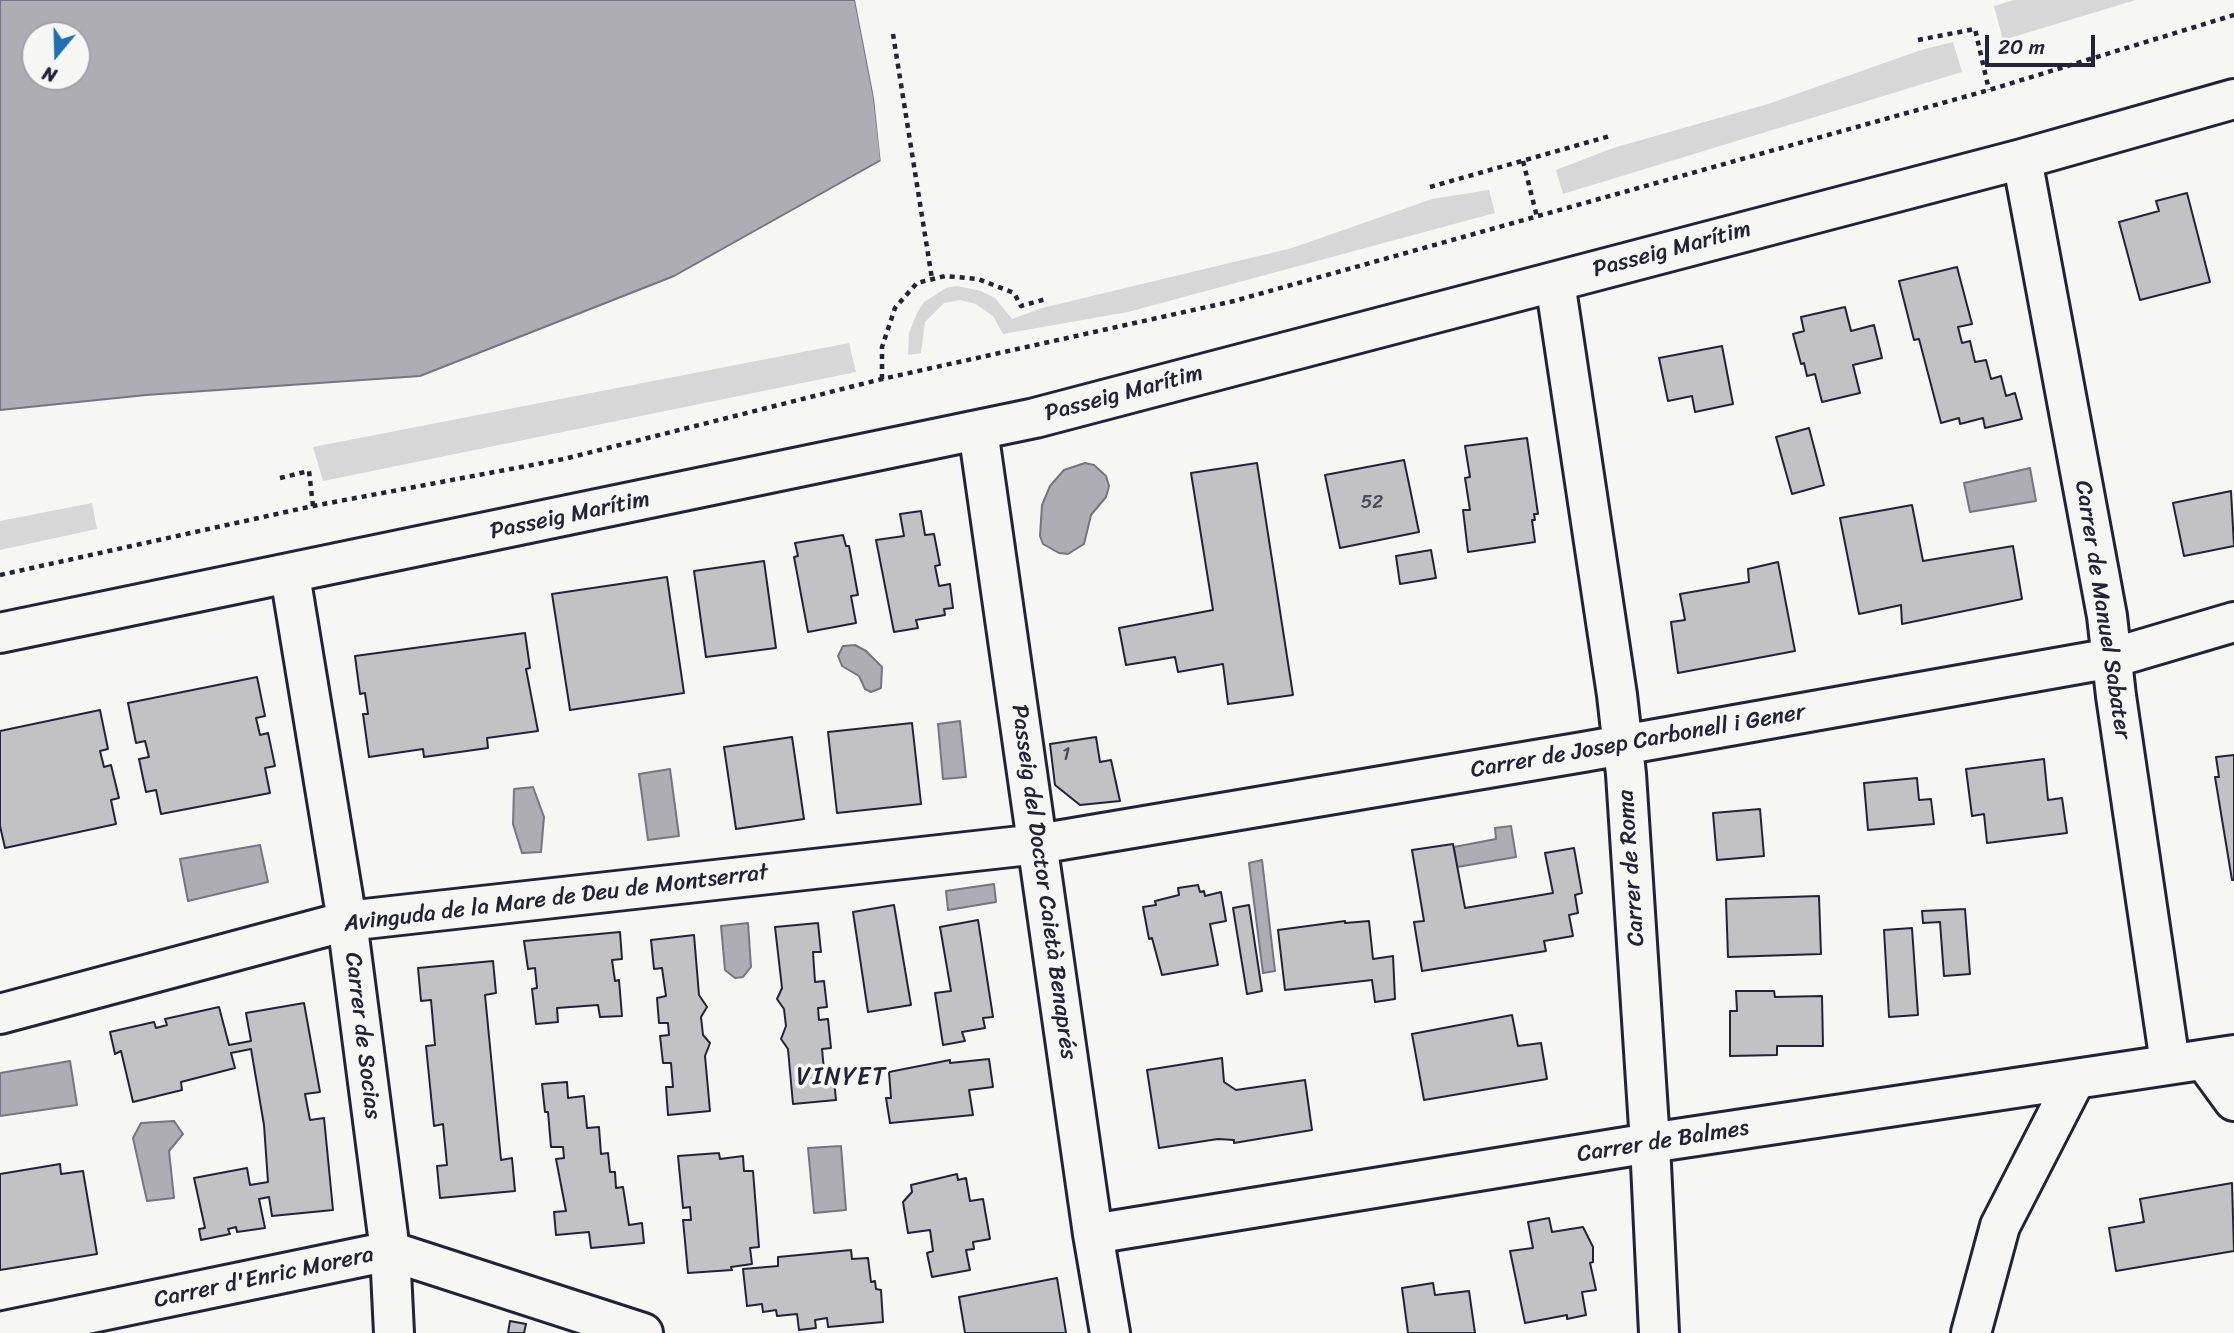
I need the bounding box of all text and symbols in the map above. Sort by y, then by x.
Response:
north arrow [21,21,91,91]
scale bar [1989,21,2099,65]
text: 20 m [1998,28,2045,66]
text: N [38,57,61,92]
street label: Passeig Marítim [1590,216,1754,284]
street label: Passeig Marítim [1042,360,1206,428]
street label: Carrer de Manuel Sabater [2068,479,2136,741]
street label: Passeig Marítim [488,486,652,546]
house number: 52 [1361,492,1383,514]
street label: Carrer de Josep Carbonell i Gener [1469,699,1807,785]
street label: Passeig del Doctor Caietà Benaprés [1004,703,1082,1061]
house number: 1 [1062,744,1070,766]
street label: Carrer de Roma [1613,789,1651,947]
street label: Avinguda de la Mare de Deu de Montserrat [342,859,770,939]
street label: Carrer de Socias [338,951,386,1121]
district label: VINYET [796,1064,888,1092]
street label: Carrer de Balmes [1575,1115,1751,1169]
street label: Carrer d'Enric Morera [152,1241,376,1315]

